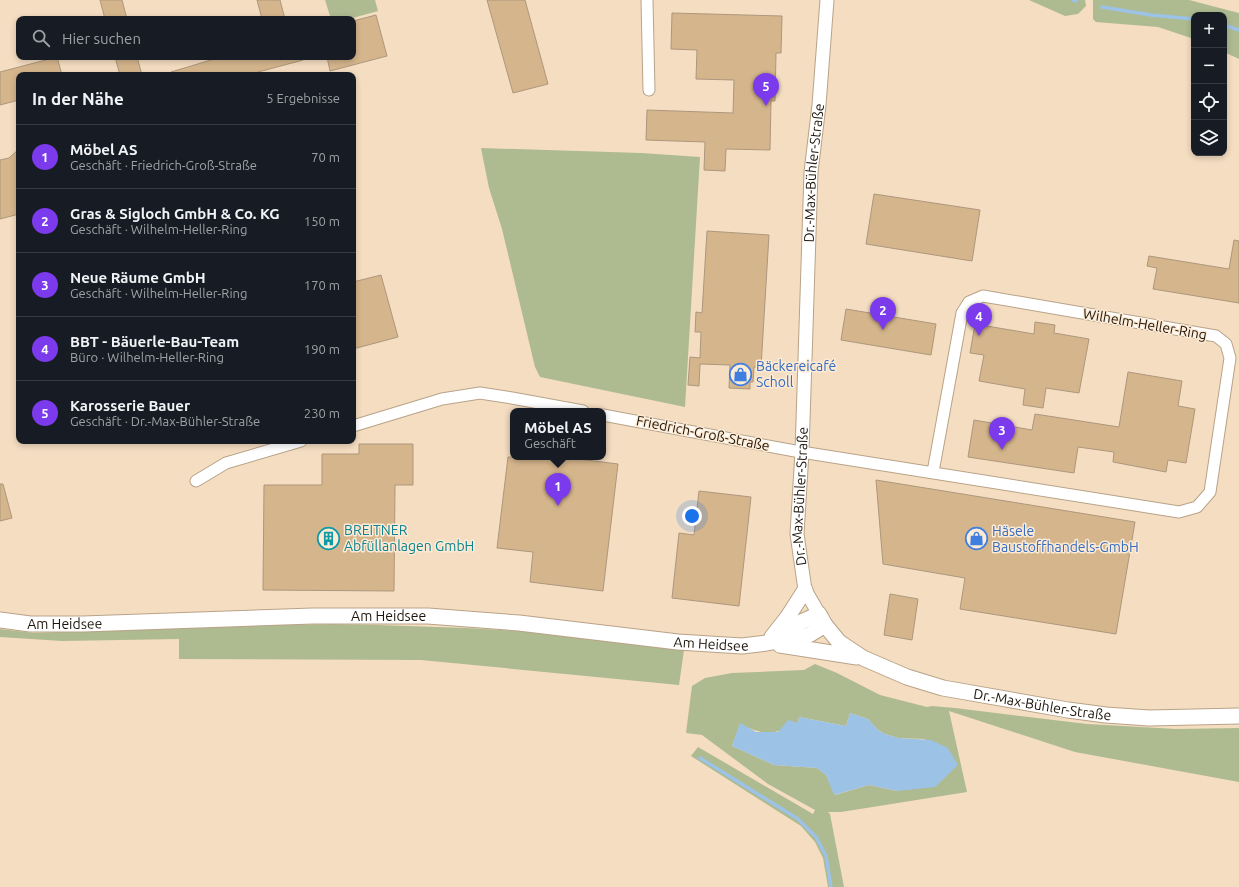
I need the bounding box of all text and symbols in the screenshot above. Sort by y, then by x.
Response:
map controls [1191,12,1227,156]
button: + [1191,12,1227,48]
search box [16,16,356,60]
icon: search [30,27,52,49]
text: Hier suchen [62,30,141,47]
button: − [1191,48,1227,84]
pin: 5 [753,73,779,106]
button: locate [1191,84,1227,120]
text: In der Nähe [32,89,124,108]
text: 5 Ergebnisse [266,91,340,105]
street label: Dr.-Max-Bühler-Straße [801,102,827,243]
button: layers [1191,120,1227,156]
text: Möbel AS [70,141,137,158]
text: 1 [41,150,49,164]
text: 70 m [311,150,340,164]
text: Geschäft · Friedrich-Groß-Straße [70,158,257,172]
text: Gras & Sigloch GmbH & Co. KG [70,205,280,222]
text: 2 [41,214,49,228]
text: 150 m [304,214,340,228]
text: Geschäft · Wilhelm-Heller-Ring [70,222,247,236]
text: Neue Räume GmbH [70,269,206,286]
text: 3 [41,278,49,292]
text: 170 m [304,278,340,292]
text: Geschäft · Wilhelm-Heller-Ring [70,286,247,300]
pin: 2 [870,297,896,330]
pin: 4 [966,303,992,336]
street label: Wilhelm-Heller-Ring [1082,305,1208,343]
text: BBT - Bäuerle-Bau-Team [70,333,239,350]
text: 4 [41,342,49,356]
text: 190 m [304,342,340,356]
text: Büro · Wilhelm-Heller-Ring [70,350,224,364]
place label: Bäckereicafé Scholl [756,358,836,390]
shop icon: Bäckereicafé Scholl [727,361,753,387]
text: Karosserie Bauer [70,397,190,414]
text: 5 [41,406,49,420]
text: 230 m [304,406,340,420]
popup [510,408,606,460]
street label: Friedrich-Groß-Straße [635,412,771,454]
text: Geschäft · Dr.-Max-Bühler-Straße [70,414,260,428]
pin: 3 [989,417,1015,450]
text: Möbel AS [524,419,592,436]
street label: Dr.-Max-Bühler-Straße [789,427,811,567]
text: Geschäft [524,436,576,450]
pin: 1 [545,473,571,506]
your location [682,506,702,526]
place label: BREITNER Abfüllanlagen GmbH [344,522,474,554]
place label: Häsele Baustoffhandels-GmbH [992,523,1139,555]
building icon: BREITNER Abfüllanlagen GmbH [316,525,342,551]
shop icon: Häsele Baustoffhandels-GmbH [963,526,989,552]
street label: Am Heidsee [351,608,426,624]
street label: Am Heidsee [27,615,103,632]
street label: Am Heidsee [673,634,750,654]
street label: Dr.-Max-Bühler-Straße [972,685,1112,723]

